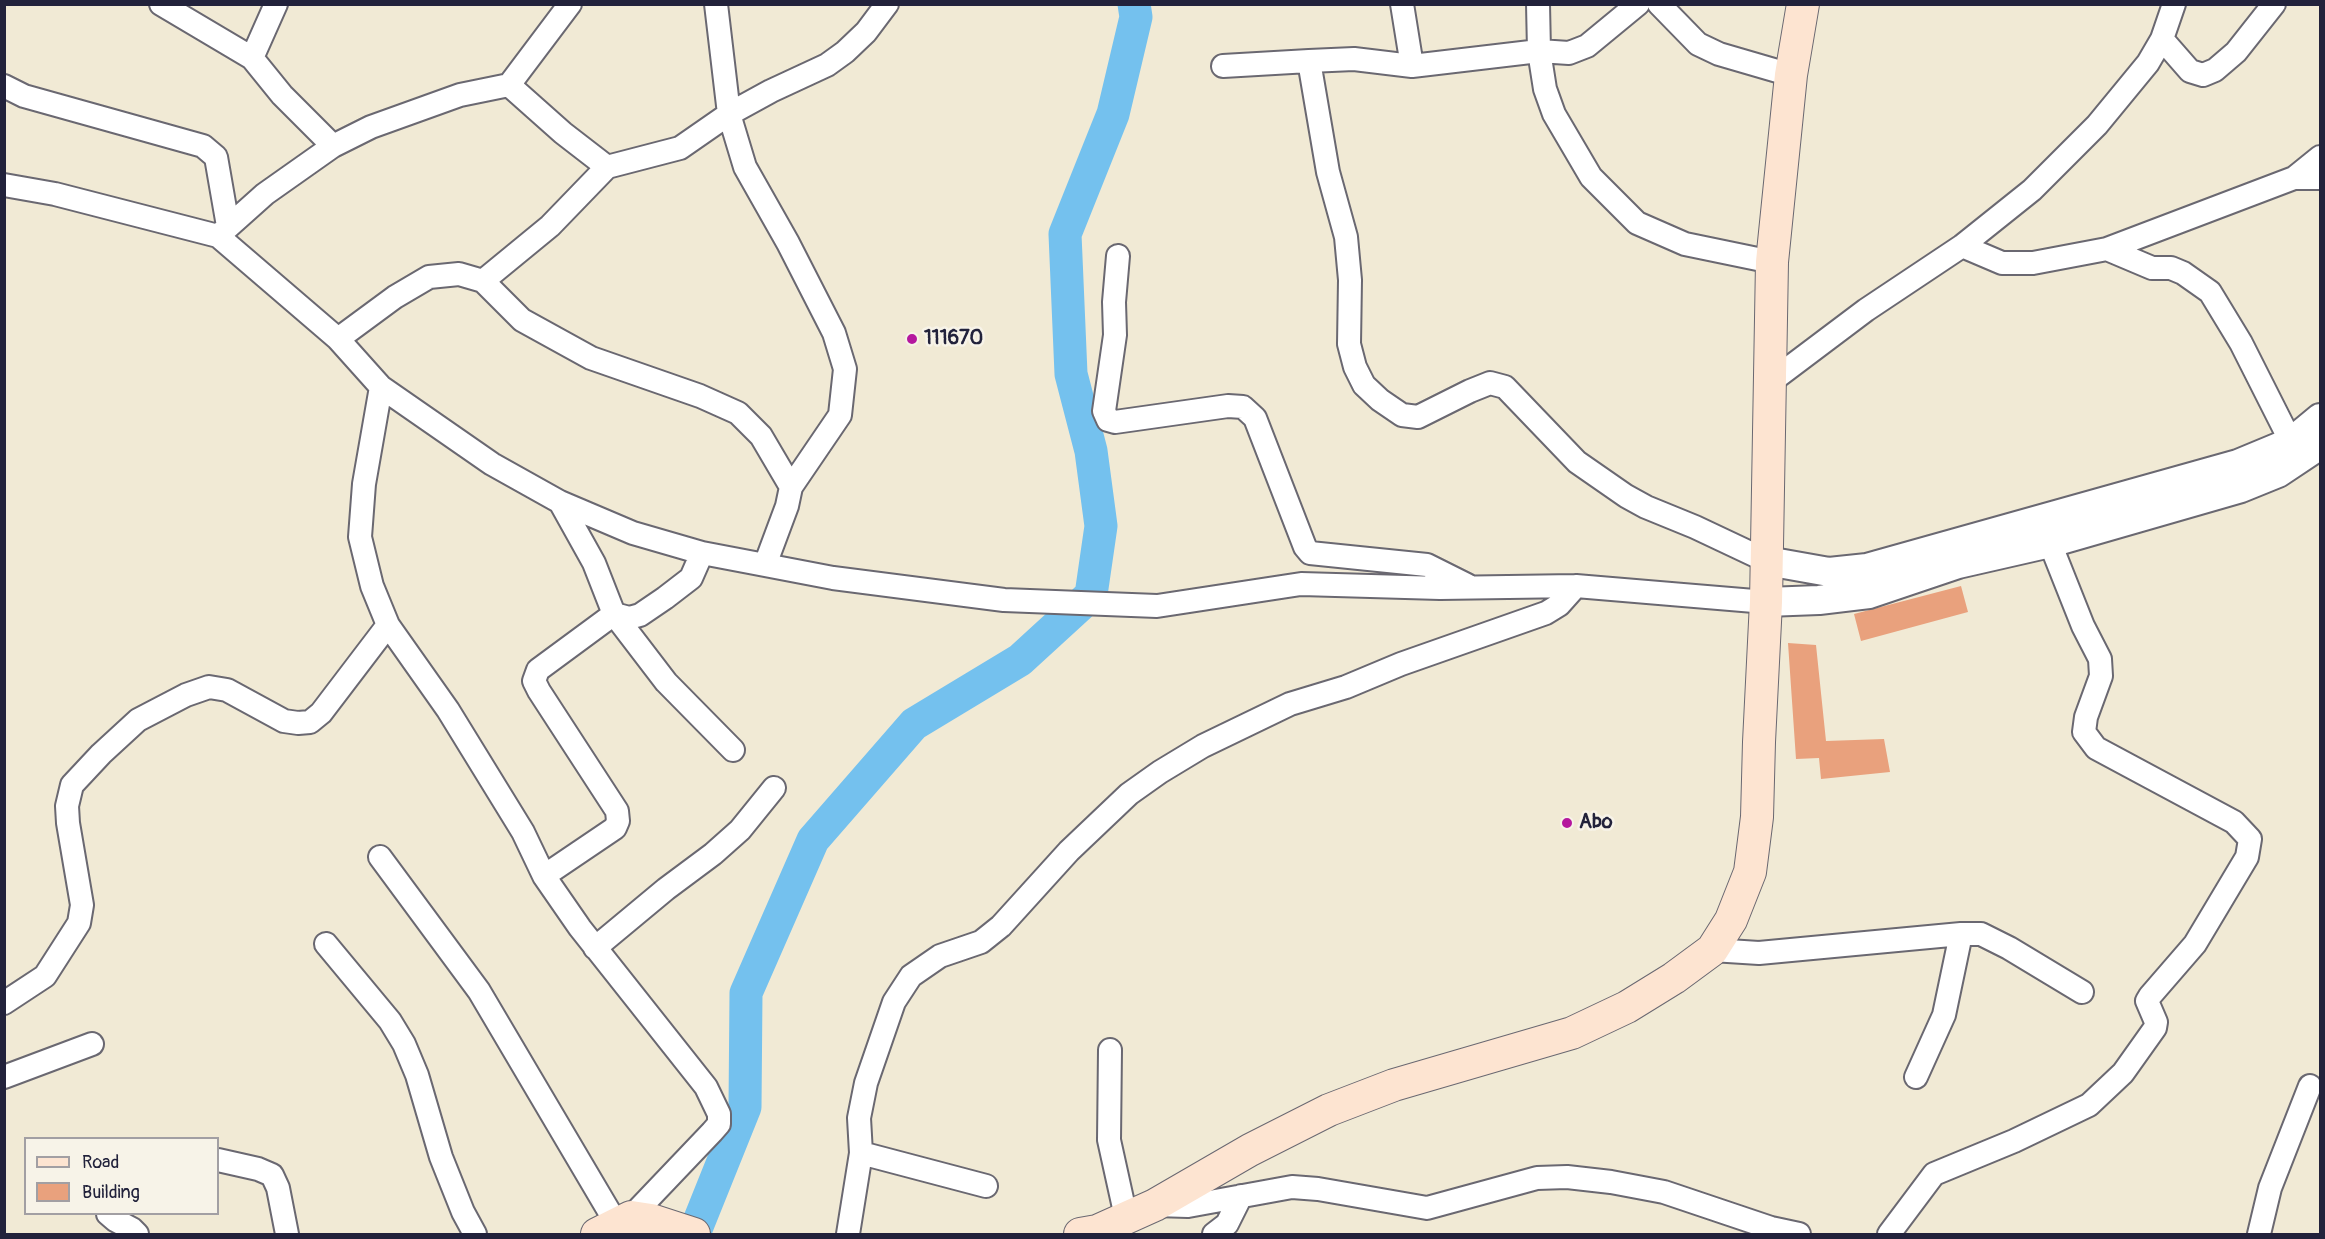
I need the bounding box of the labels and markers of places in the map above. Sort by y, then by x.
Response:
place label: 111670 [924,327,983,351]
marker: 111670 [905,332,919,346]
place label: Abo [1579,811,1613,835]
marker: Abo [1560,816,1574,830]

